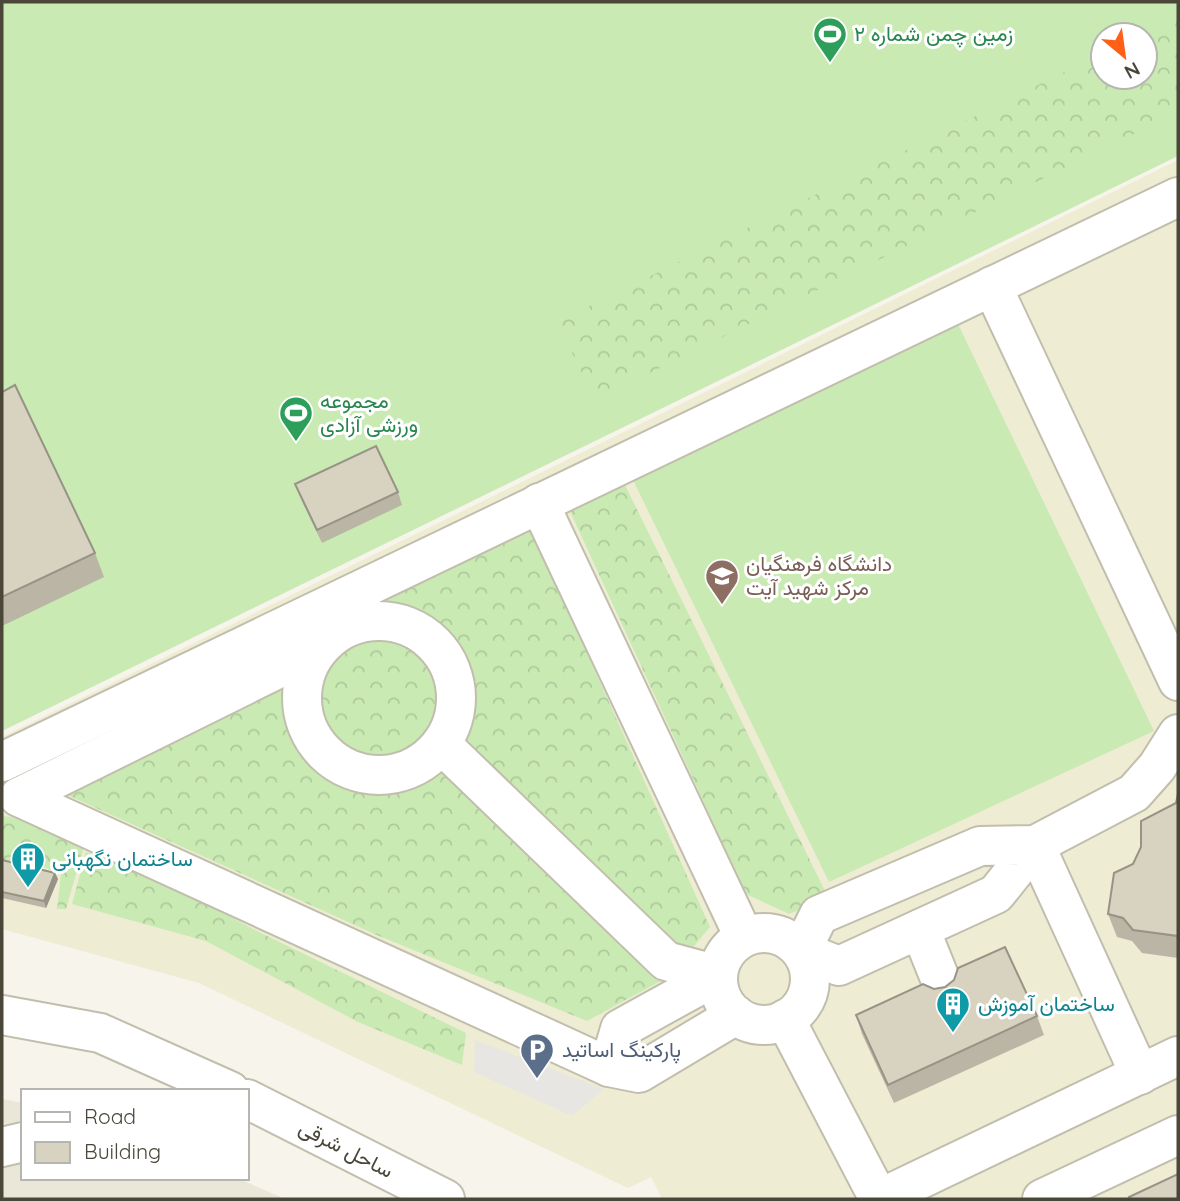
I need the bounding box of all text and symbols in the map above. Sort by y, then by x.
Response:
sports icon: زمین چمن شماره ۲ [811,15,849,64]
place label: زمین چمن شماره ۲ [854,20,1013,48]
north arrow [1089,21,1159,91]
text: N [1120,57,1144,85]
place label: مجموعه ورزشی آزادی [320,387,418,438]
sports icon: مجموعه ورزشی آزادی [277,394,315,443]
place label: دانشگاه فرهنگیان مرکز شهید آیت [746,550,892,601]
school or university icon: دانشگاه فرهنگیان مرکز شهید آیت [703,557,741,606]
building icon: ساختمان نگهبانی [9,840,47,889]
place label: ساختمان نگهبانی [52,845,193,872]
building icon: ساختمان آموزش [934,985,972,1034]
place label: ساختمان آموزش [978,990,1115,1017]
parking icon: پارکینگ اساتید [518,1031,556,1080]
place label: پارکینگ اساتید [562,1036,681,1064]
legend [21,1089,248,1180]
text: Road [84,1103,136,1129]
street label: ساحل شرقی [294,1113,398,1184]
text: Building [84,1138,161,1164]

